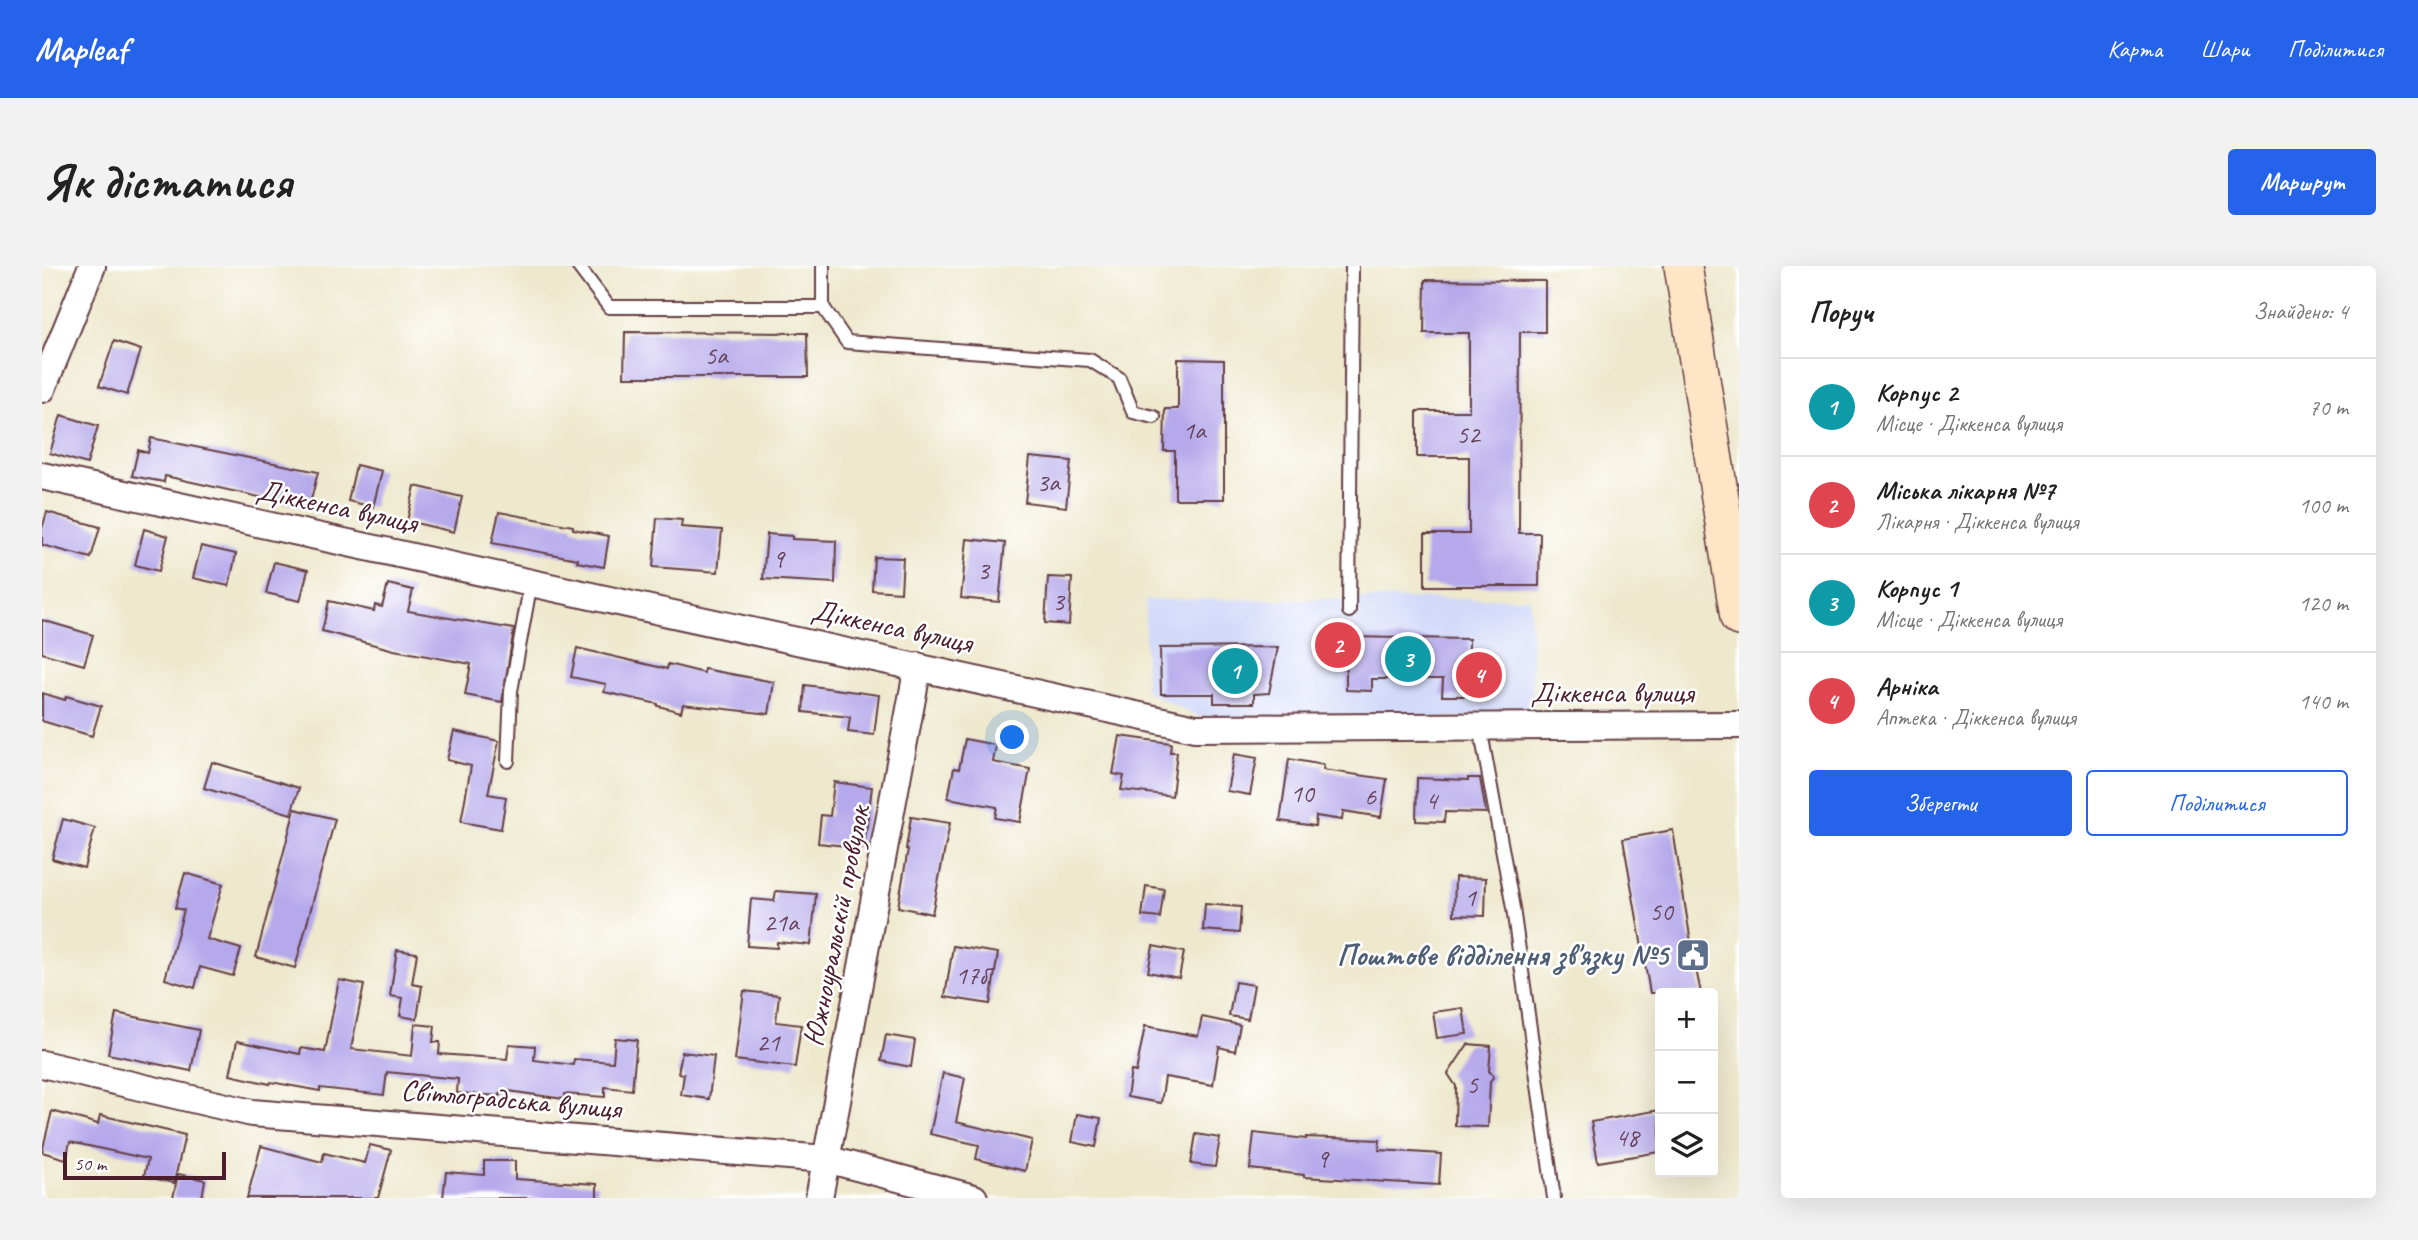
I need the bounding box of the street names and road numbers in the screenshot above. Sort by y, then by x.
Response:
street label: Діккенса вулиця [253,470,423,542]
street label: Діккенса вулиця [808,590,978,662]
street label: Діккенса вулиця [1531,673,1696,711]
street label: Южноуральскій провулок [794,800,878,1050]
street label: Світлоградська вулиця [399,1070,625,1128]

